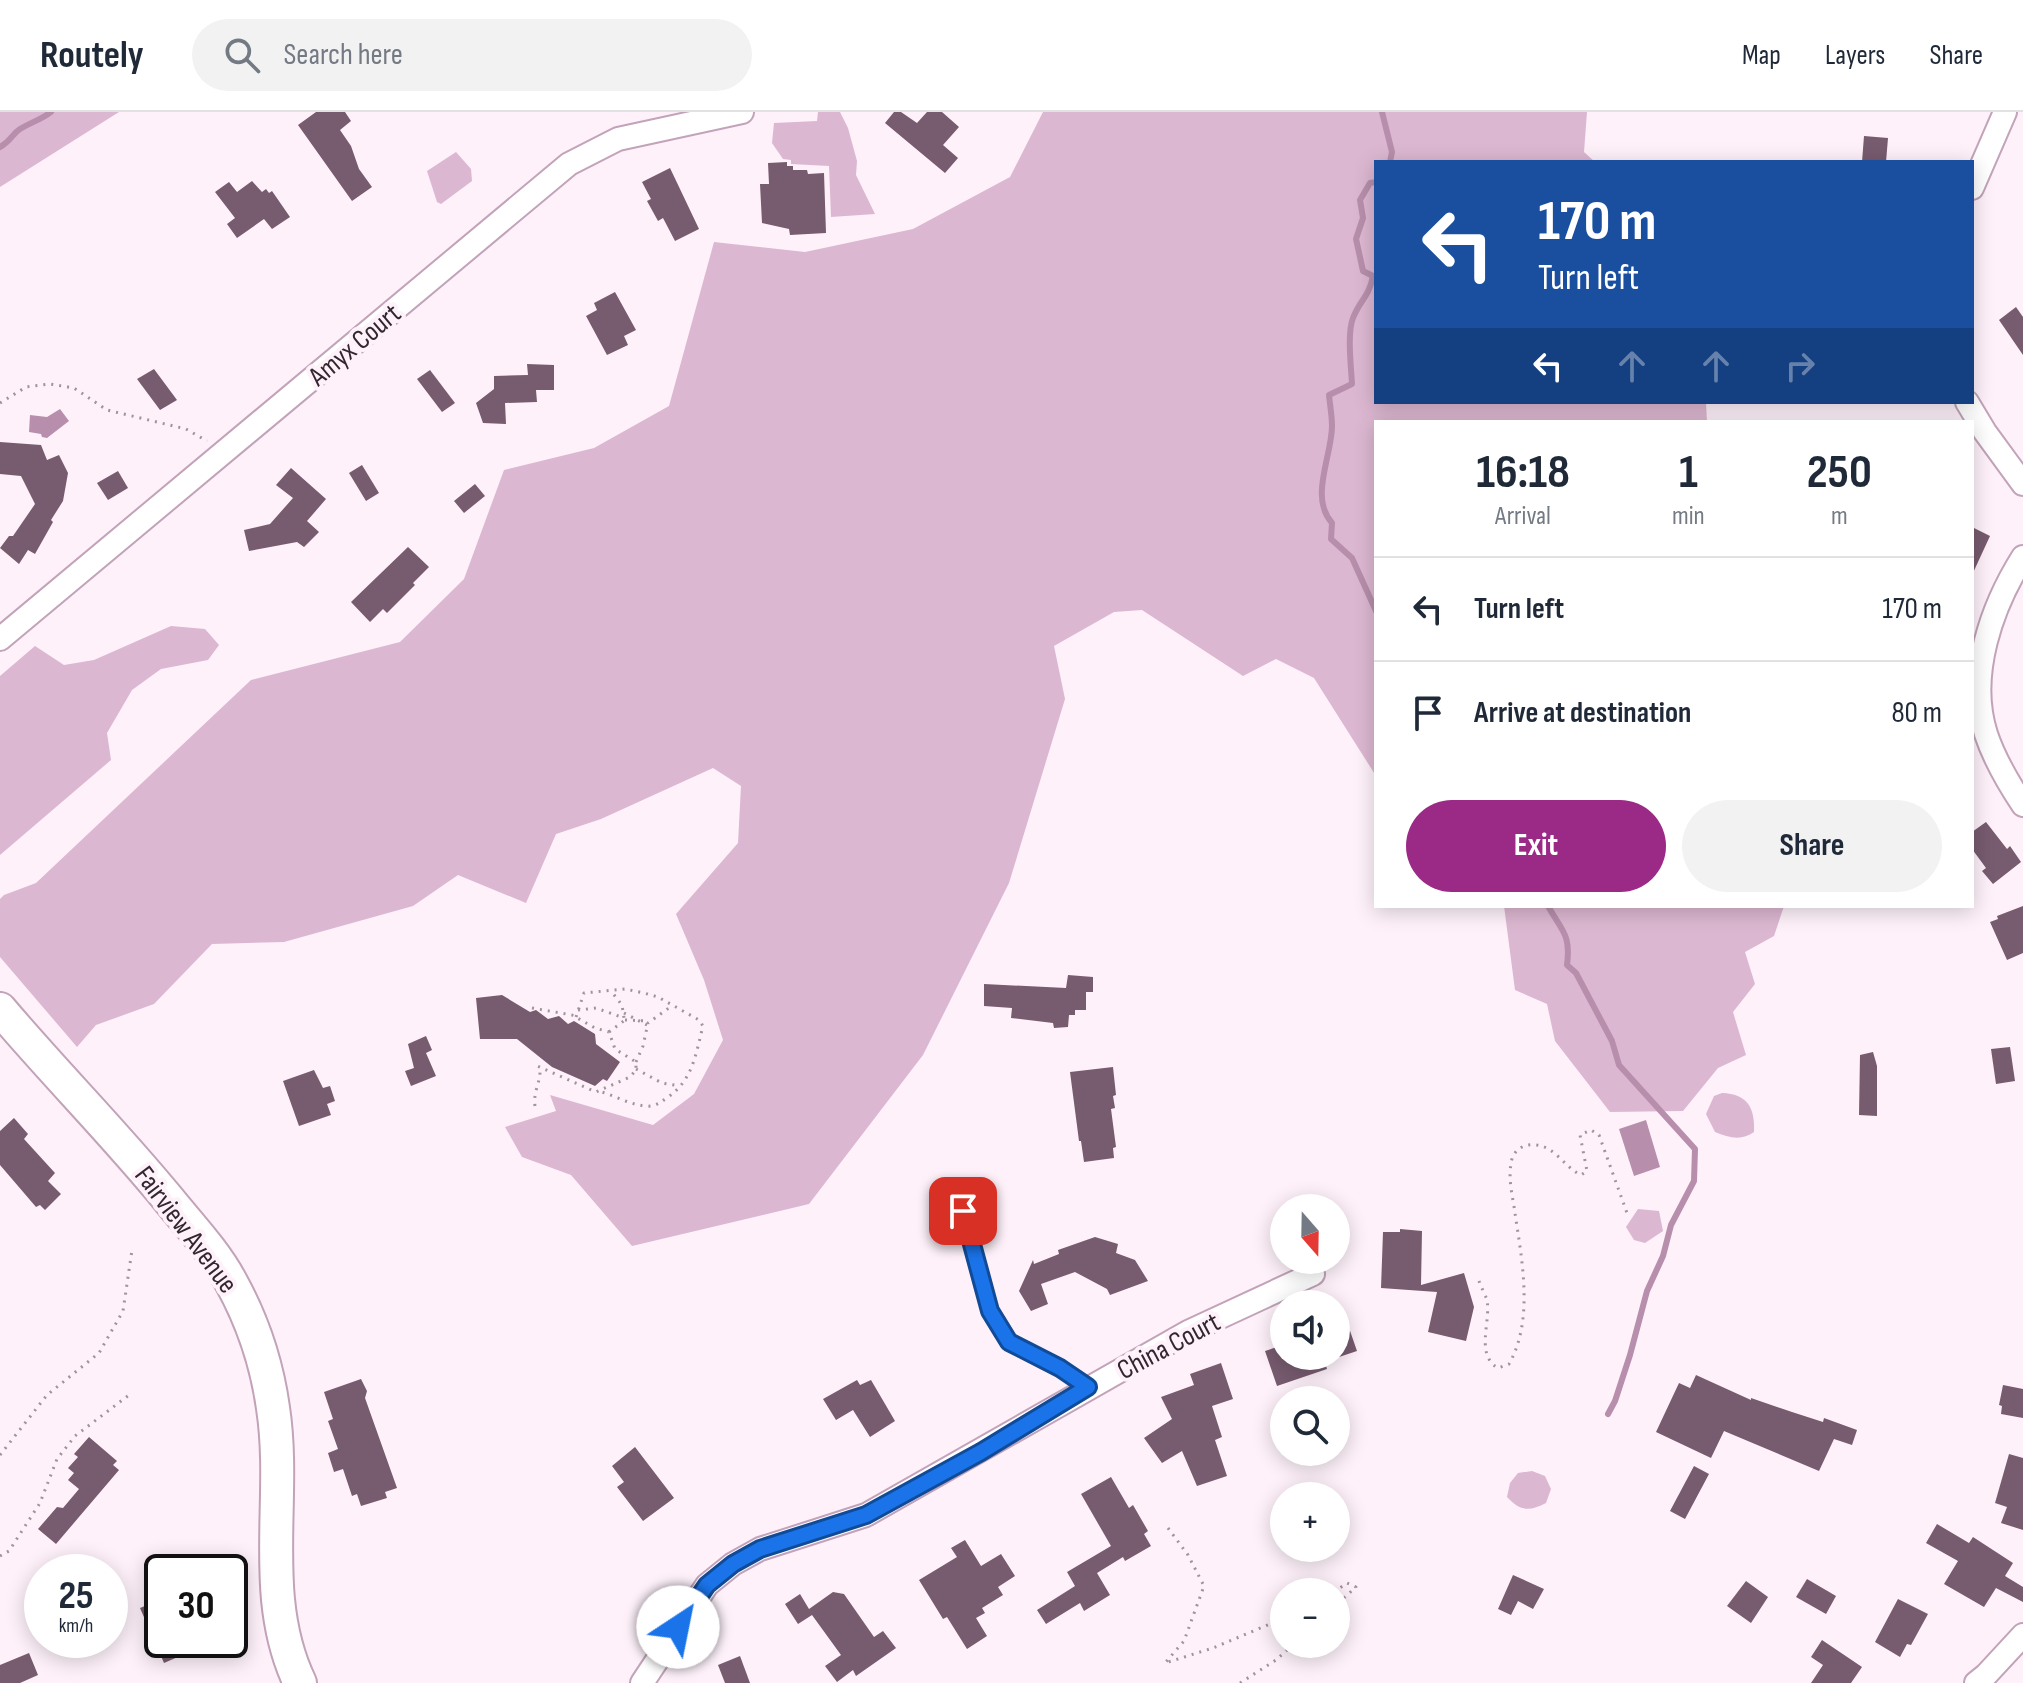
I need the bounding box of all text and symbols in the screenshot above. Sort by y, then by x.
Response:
search box [192,19,752,91]
text: Routely [40,33,144,78]
icon: search [220,33,264,77]
text: Search here [284,37,403,73]
text: Map [1742,39,1781,72]
text: Layers [1825,39,1885,72]
text: Share [1929,39,1983,72]
text: 170 m [1538,189,1656,256]
icon: left [1406,192,1510,296]
text: Turn left [1538,257,1639,300]
street label: Amyx Court [302,297,408,394]
icon: left [1526,344,1570,388]
icon: ahead [1610,344,1654,388]
icon: ahead [1694,344,1738,388]
icon: right [1778,344,1822,388]
text: 16:18 [1476,444,1570,501]
text: 1 [1679,444,1698,501]
text: 250 [1807,444,1872,501]
text: Arrival [1495,501,1551,532]
text: min [1672,501,1705,532]
text: m [1831,501,1848,532]
icon: left [1406,587,1450,631]
text: Turn left [1474,591,1564,627]
text: 170 m [1882,591,1942,627]
icon: arrive [1406,691,1450,735]
text: Arrive at destination [1474,695,1691,731]
text: 80 m [1891,695,1942,731]
button: Exit [1406,800,1666,892]
button: Share [1682,800,1942,892]
street label: Fairview Avenue [127,1160,244,1300]
pin [929,1177,997,1245]
icon: arrive [941,1189,985,1233]
north arrow [1270,1194,1350,1274]
map controls [1270,1194,1350,1658]
button: sound [1270,1290,1350,1370]
street label: China Court [1112,1306,1226,1387]
button: search [1270,1386,1350,1466]
button: + [1270,1482,1350,1562]
speed limit sign: 30 [144,1554,248,1658]
text: 25 [58,1572,94,1620]
button: − [1270,1578,1350,1658]
position arrow [636,1585,720,1669]
text: km/h [59,1614,93,1638]

